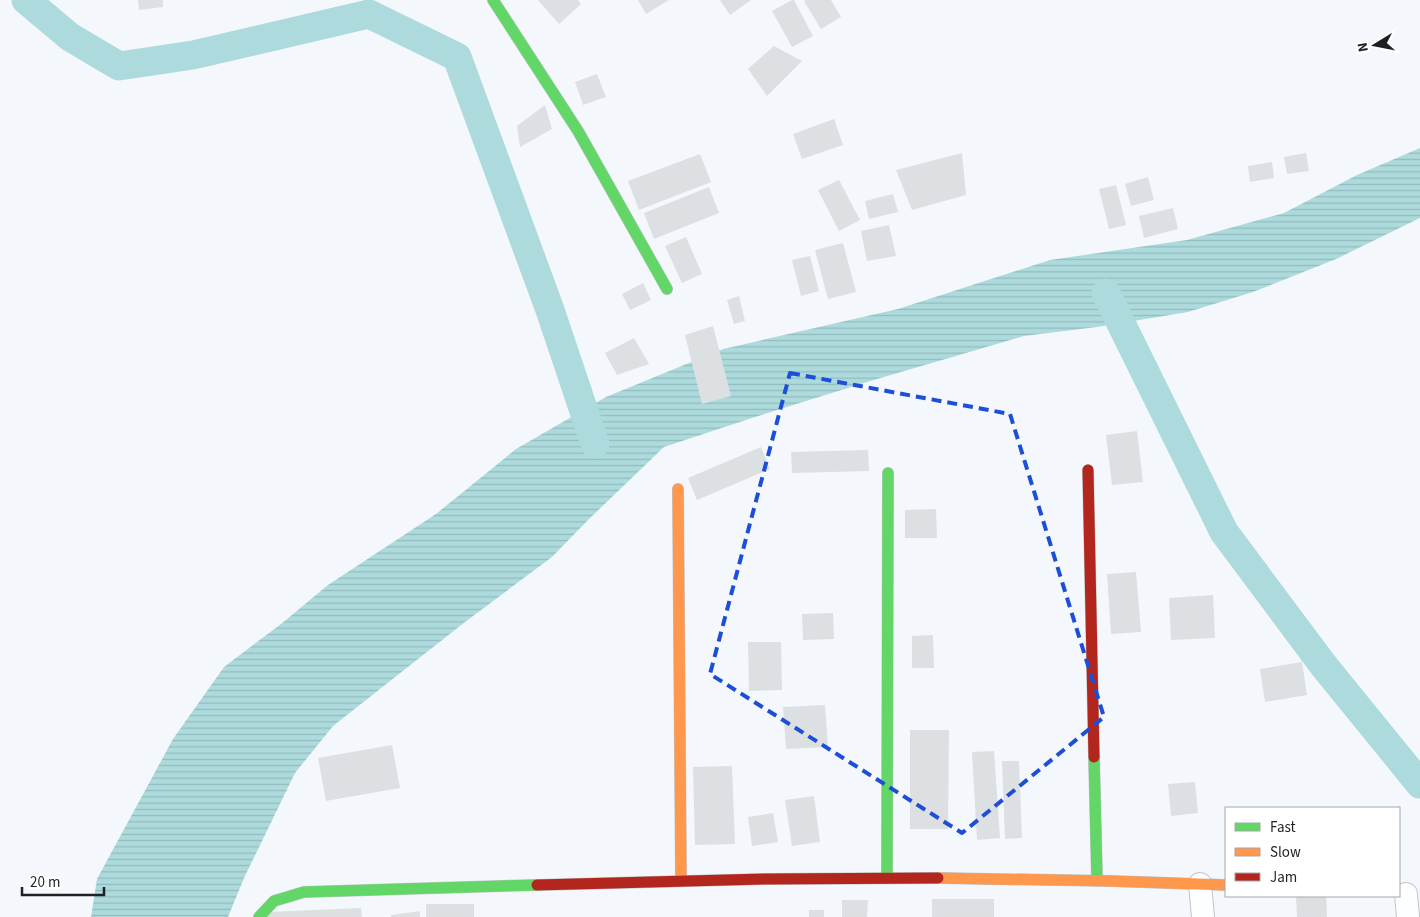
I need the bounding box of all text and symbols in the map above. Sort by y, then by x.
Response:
north arrow [1350,20,1400,70]
text: N [1353,41,1374,53]
legend [1225,807,1400,897]
text: Fast [1270,817,1296,838]
text: Slow [1270,842,1301,863]
scale bar [22,864,105,896]
text: Jam [1270,867,1297,888]
text: 20 m [30,872,60,893]

